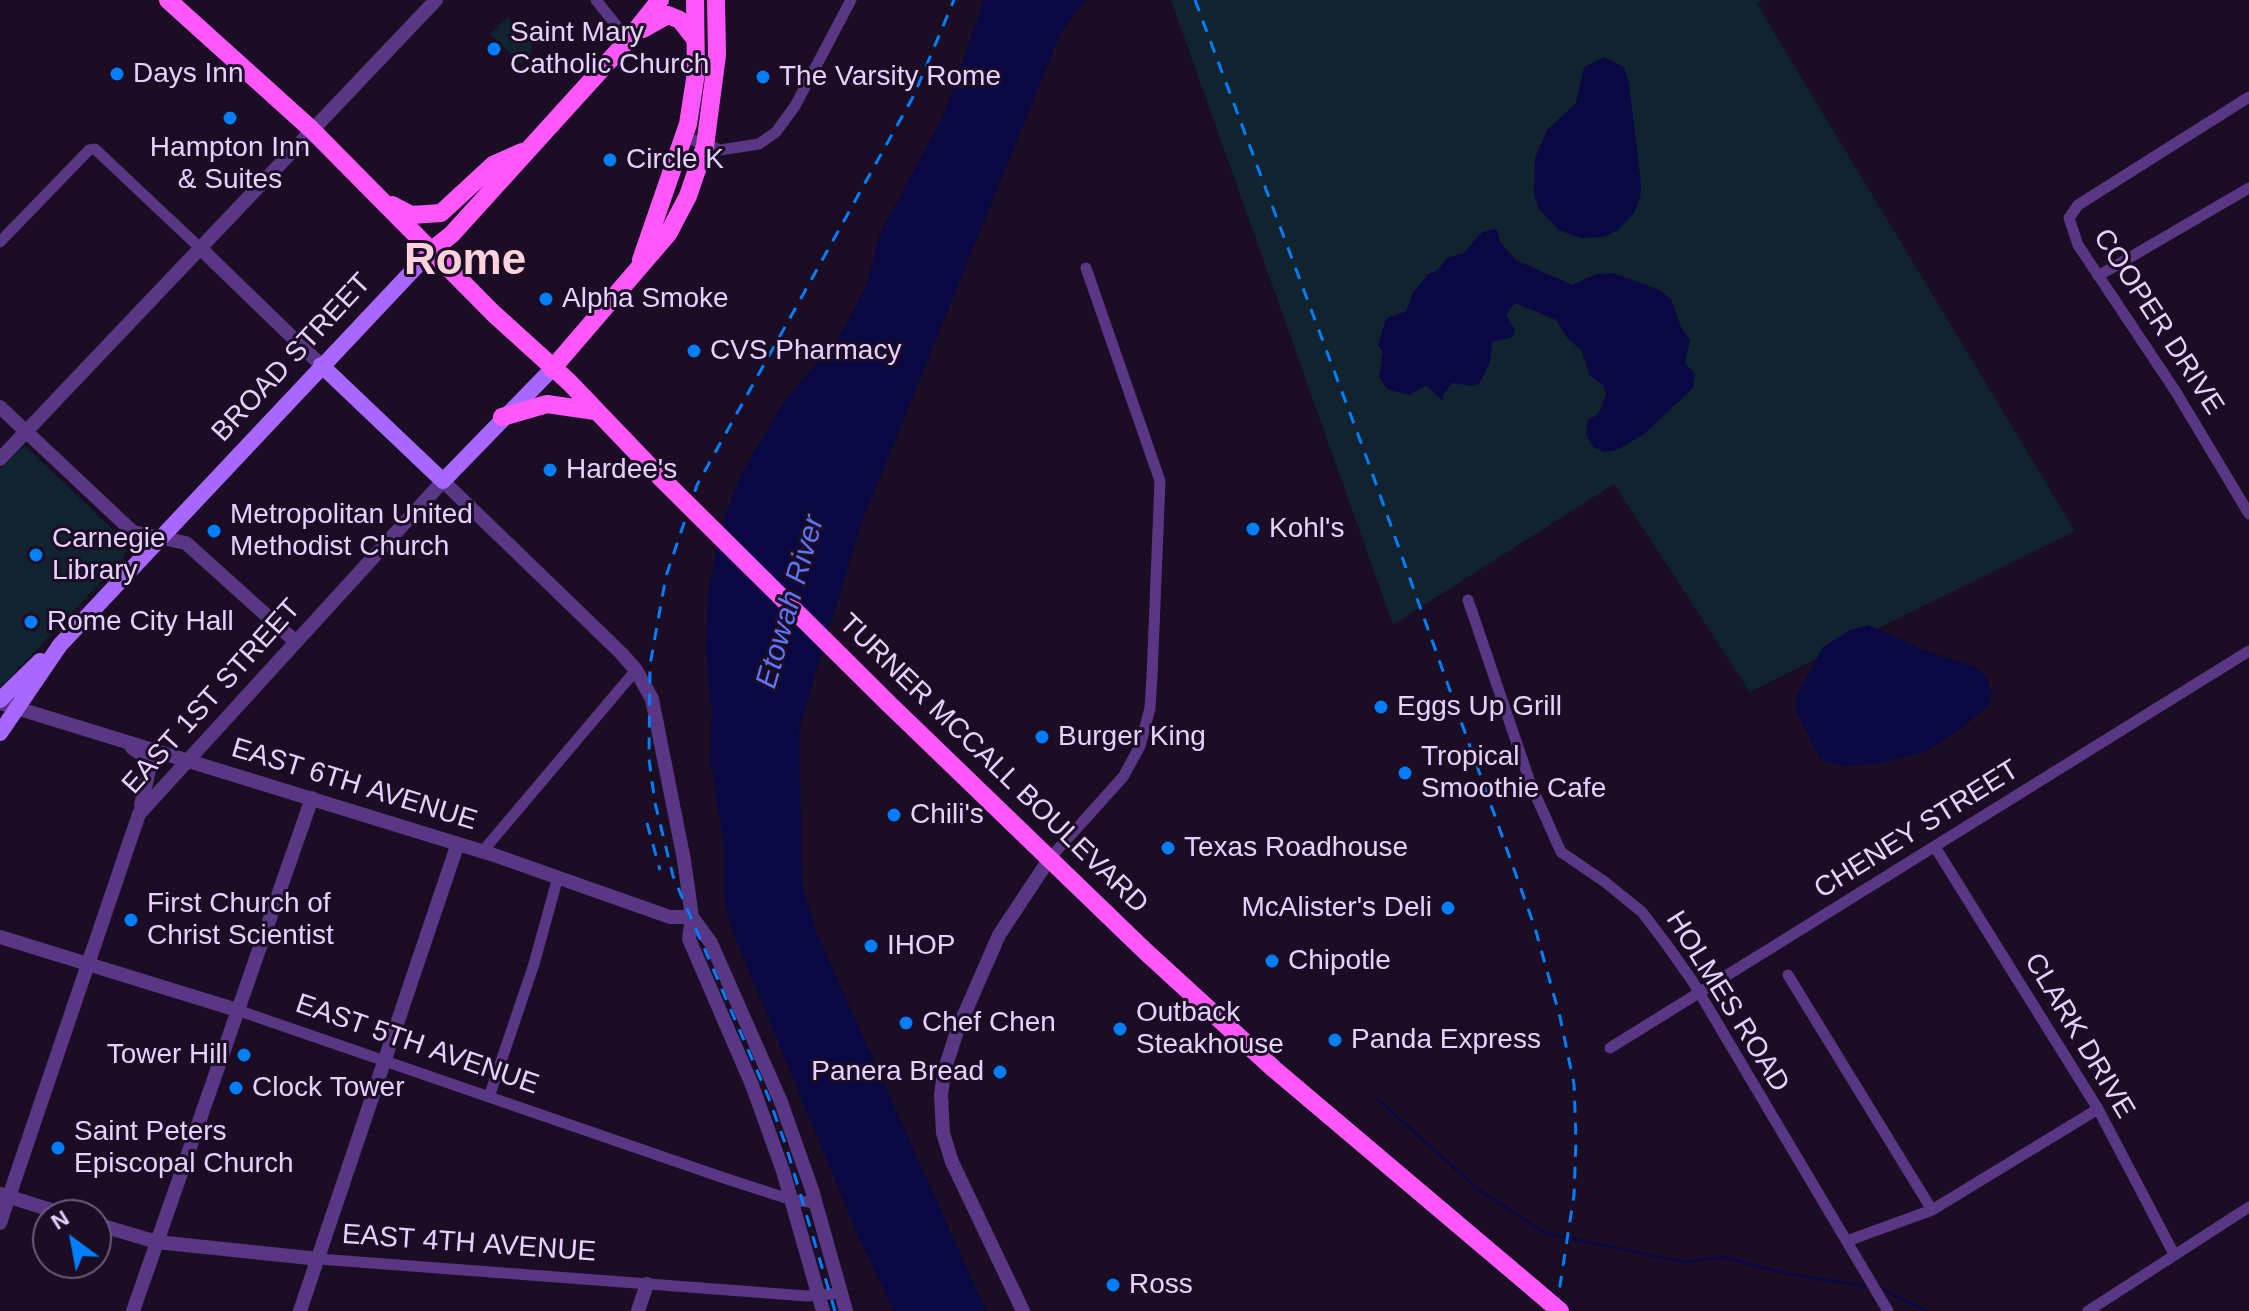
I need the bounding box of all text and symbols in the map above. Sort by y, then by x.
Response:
place label: Saint Mary Catholic Church [510,16,709,82]
marker: Saint Mary Catholic Church [485,40,503,58]
place label: Days Inn [133,57,243,91]
place label: The Varsity Rome [779,60,1001,94]
marker: Days Inn [108,65,126,83]
marker: The Varsity Rome [754,68,772,86]
marker: Hampton Inn & Suites [221,109,239,127]
place label: Hampton Inn & Suites [150,131,310,197]
place label: Circle K [626,143,724,177]
marker: Circle K [601,151,619,169]
street label: COOPER DRIVE [2085,223,2231,421]
district label: Rome [404,236,526,288]
street label: BROAD STREET [205,267,379,449]
place label: Alpha Smoke [562,282,729,316]
marker: Alpha Smoke [537,290,555,308]
place label: CVS Pharmacy [710,334,901,368]
marker: CVS Pharmacy [685,342,703,360]
place label: Hardee's [566,453,677,487]
marker: Hardee's [541,461,559,479]
place label: Metropolitan United Methodist Church [230,498,473,564]
water label: Etowah River [749,511,833,693]
place label: Kohl's [1269,512,1344,546]
marker: Kohl's [1244,520,1262,538]
place label: Carnegie Library [52,522,166,588]
marker: Metropolitan United Methodist Church [205,522,223,540]
marker: Carnegie Library [27,546,45,564]
street label: EAST 1ST STREET [116,593,308,801]
place label: Rome City Hall [47,605,234,639]
street label: TURNER MCCALL BOULEVARD [832,607,1154,921]
marker: Rome City Hall [22,613,40,631]
place label: Eggs Up Grill [1397,690,1562,724]
marker: Eggs Up Grill [1372,698,1390,716]
place label: Burger King [1058,720,1206,754]
marker: Burger King [1033,728,1051,746]
street label: EAST 6TH AVENUE [227,732,481,838]
place label: Tropical Smoothie Cafe [1421,740,1606,806]
street label: CHENEY STREET [1808,754,2026,906]
marker: Tropical Smoothie Cafe [1396,764,1414,782]
place label: Chili's [910,798,984,832]
marker: Chili's [885,806,903,824]
place label: Texas Roadhouse [1184,831,1408,865]
marker: Texas Roadhouse [1159,839,1177,857]
place label: First Church of Christ Scientist [147,887,334,953]
place label: McAlister's Deli [1242,891,1432,925]
marker: McAlister's Deli [1439,899,1457,917]
street label: HOLMES ROAD [1658,905,1796,1099]
marker: First Church of Christ Scientist [122,911,140,929]
place label: IHOP [887,929,955,963]
marker: IHOP [862,937,880,955]
place label: Chipotle [1288,944,1391,978]
street label: CLARK DRIVE [2017,947,2141,1125]
marker: Chipotle [1263,952,1281,970]
street label: EAST 5TH AVENUE [291,988,543,1102]
place label: Outback Steakhouse [1136,996,1284,1062]
place label: Chef Chen [922,1006,1056,1040]
marker: Chef Chen [897,1014,915,1032]
marker: Outback Steakhouse [1111,1020,1129,1038]
place label: Panda Express [1351,1023,1541,1057]
marker: Panda Express [1326,1031,1344,1049]
place label: Tower Hill [107,1038,228,1072]
marker: Tower Hill [235,1046,253,1064]
place label: Panera Bread [811,1055,984,1089]
marker: Panera Bread [991,1063,1009,1081]
place label: Clock Tower [252,1071,404,1105]
marker: Clock Tower [227,1079,245,1097]
place label: Saint Peters Episcopal Church [74,1115,293,1181]
marker: Saint Peters Episcopal Church [49,1139,67,1157]
north arrow [32,1199,112,1279]
text: N [47,1205,73,1235]
street label: EAST 4TH AVENUE [341,1218,597,1270]
place label: Ross [1129,1268,1193,1302]
marker: Ross [1104,1276,1122,1294]

